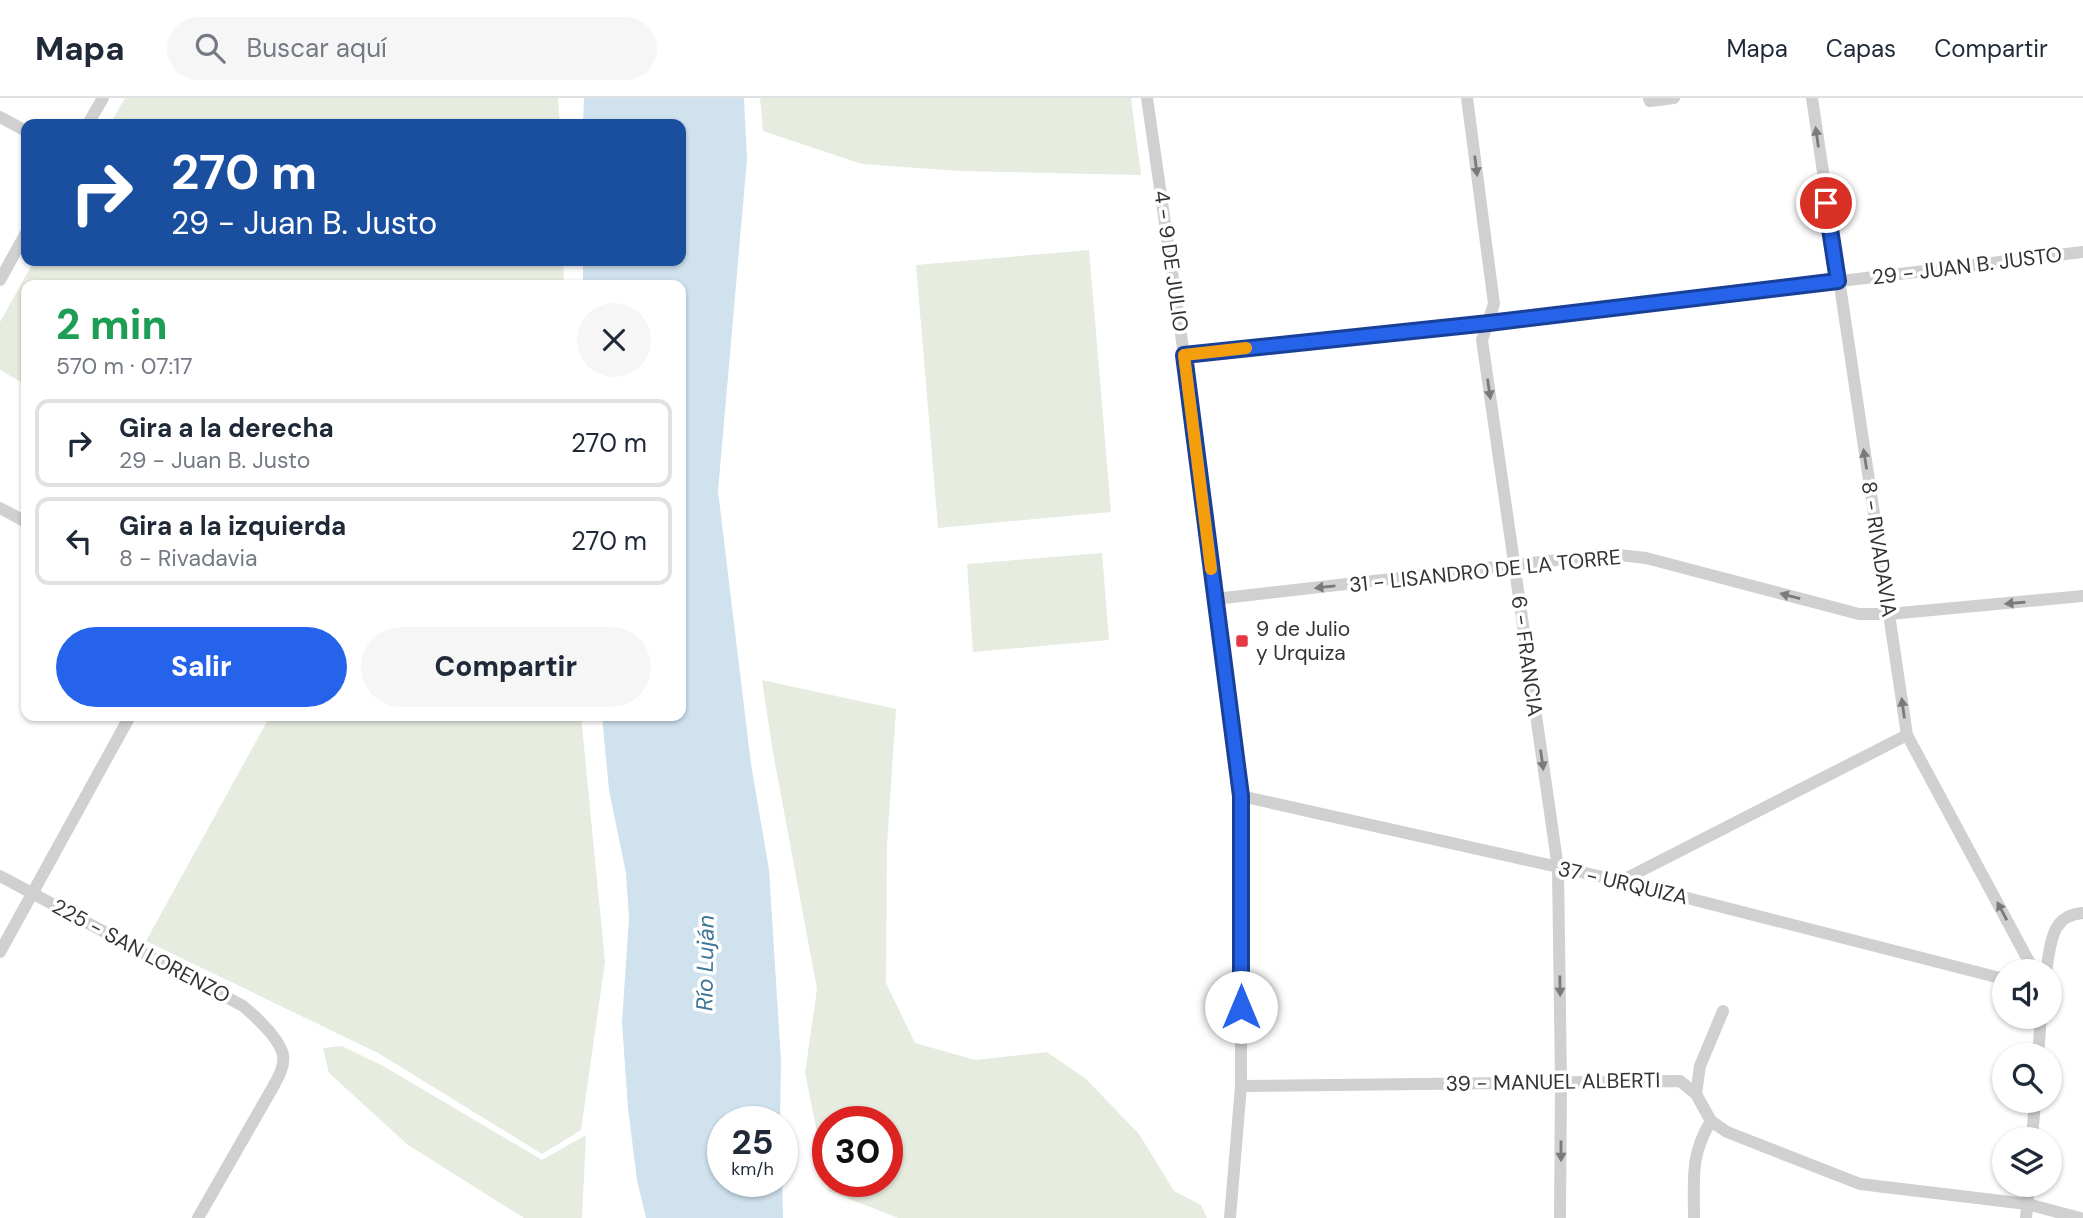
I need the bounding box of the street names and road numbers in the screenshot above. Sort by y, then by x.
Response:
street label: 4 - 9 DE JULIO [1147,189,1195,333]
street label: 29 - JUAN B. JUSTO [1870,240,2064,292]
street label: 8 - RIVADAVIA [1854,479,1904,619]
street label: 31 - LISANDRO DE LA TORRE [1348,543,1622,599]
street label: 6 - FRANCIA [1505,594,1549,718]
street label: 37 - URQUIZA [1555,854,1691,912]
street label: 225 - SAN LORENZO [47,892,235,1010]
street label: 39 - MANUEL ALBERTI [1445,1066,1661,1098]

